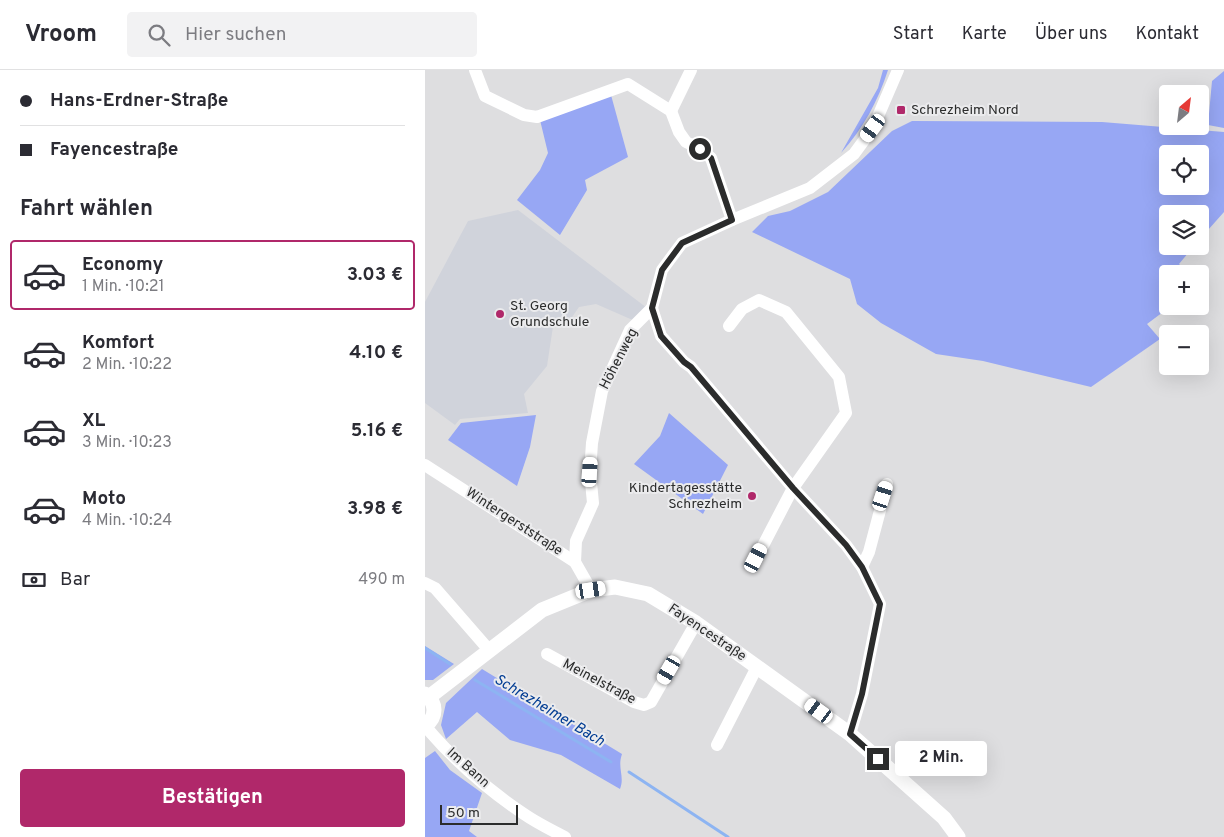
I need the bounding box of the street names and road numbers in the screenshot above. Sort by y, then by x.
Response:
street label: Höhenweg [596,325,642,393]
street label: Wintergerststraße [462,484,566,560]
street label: Fayencestraße [665,601,749,665]
street label: Meinelstraße [559,656,639,708]
street label: Im Bann [443,744,493,792]

